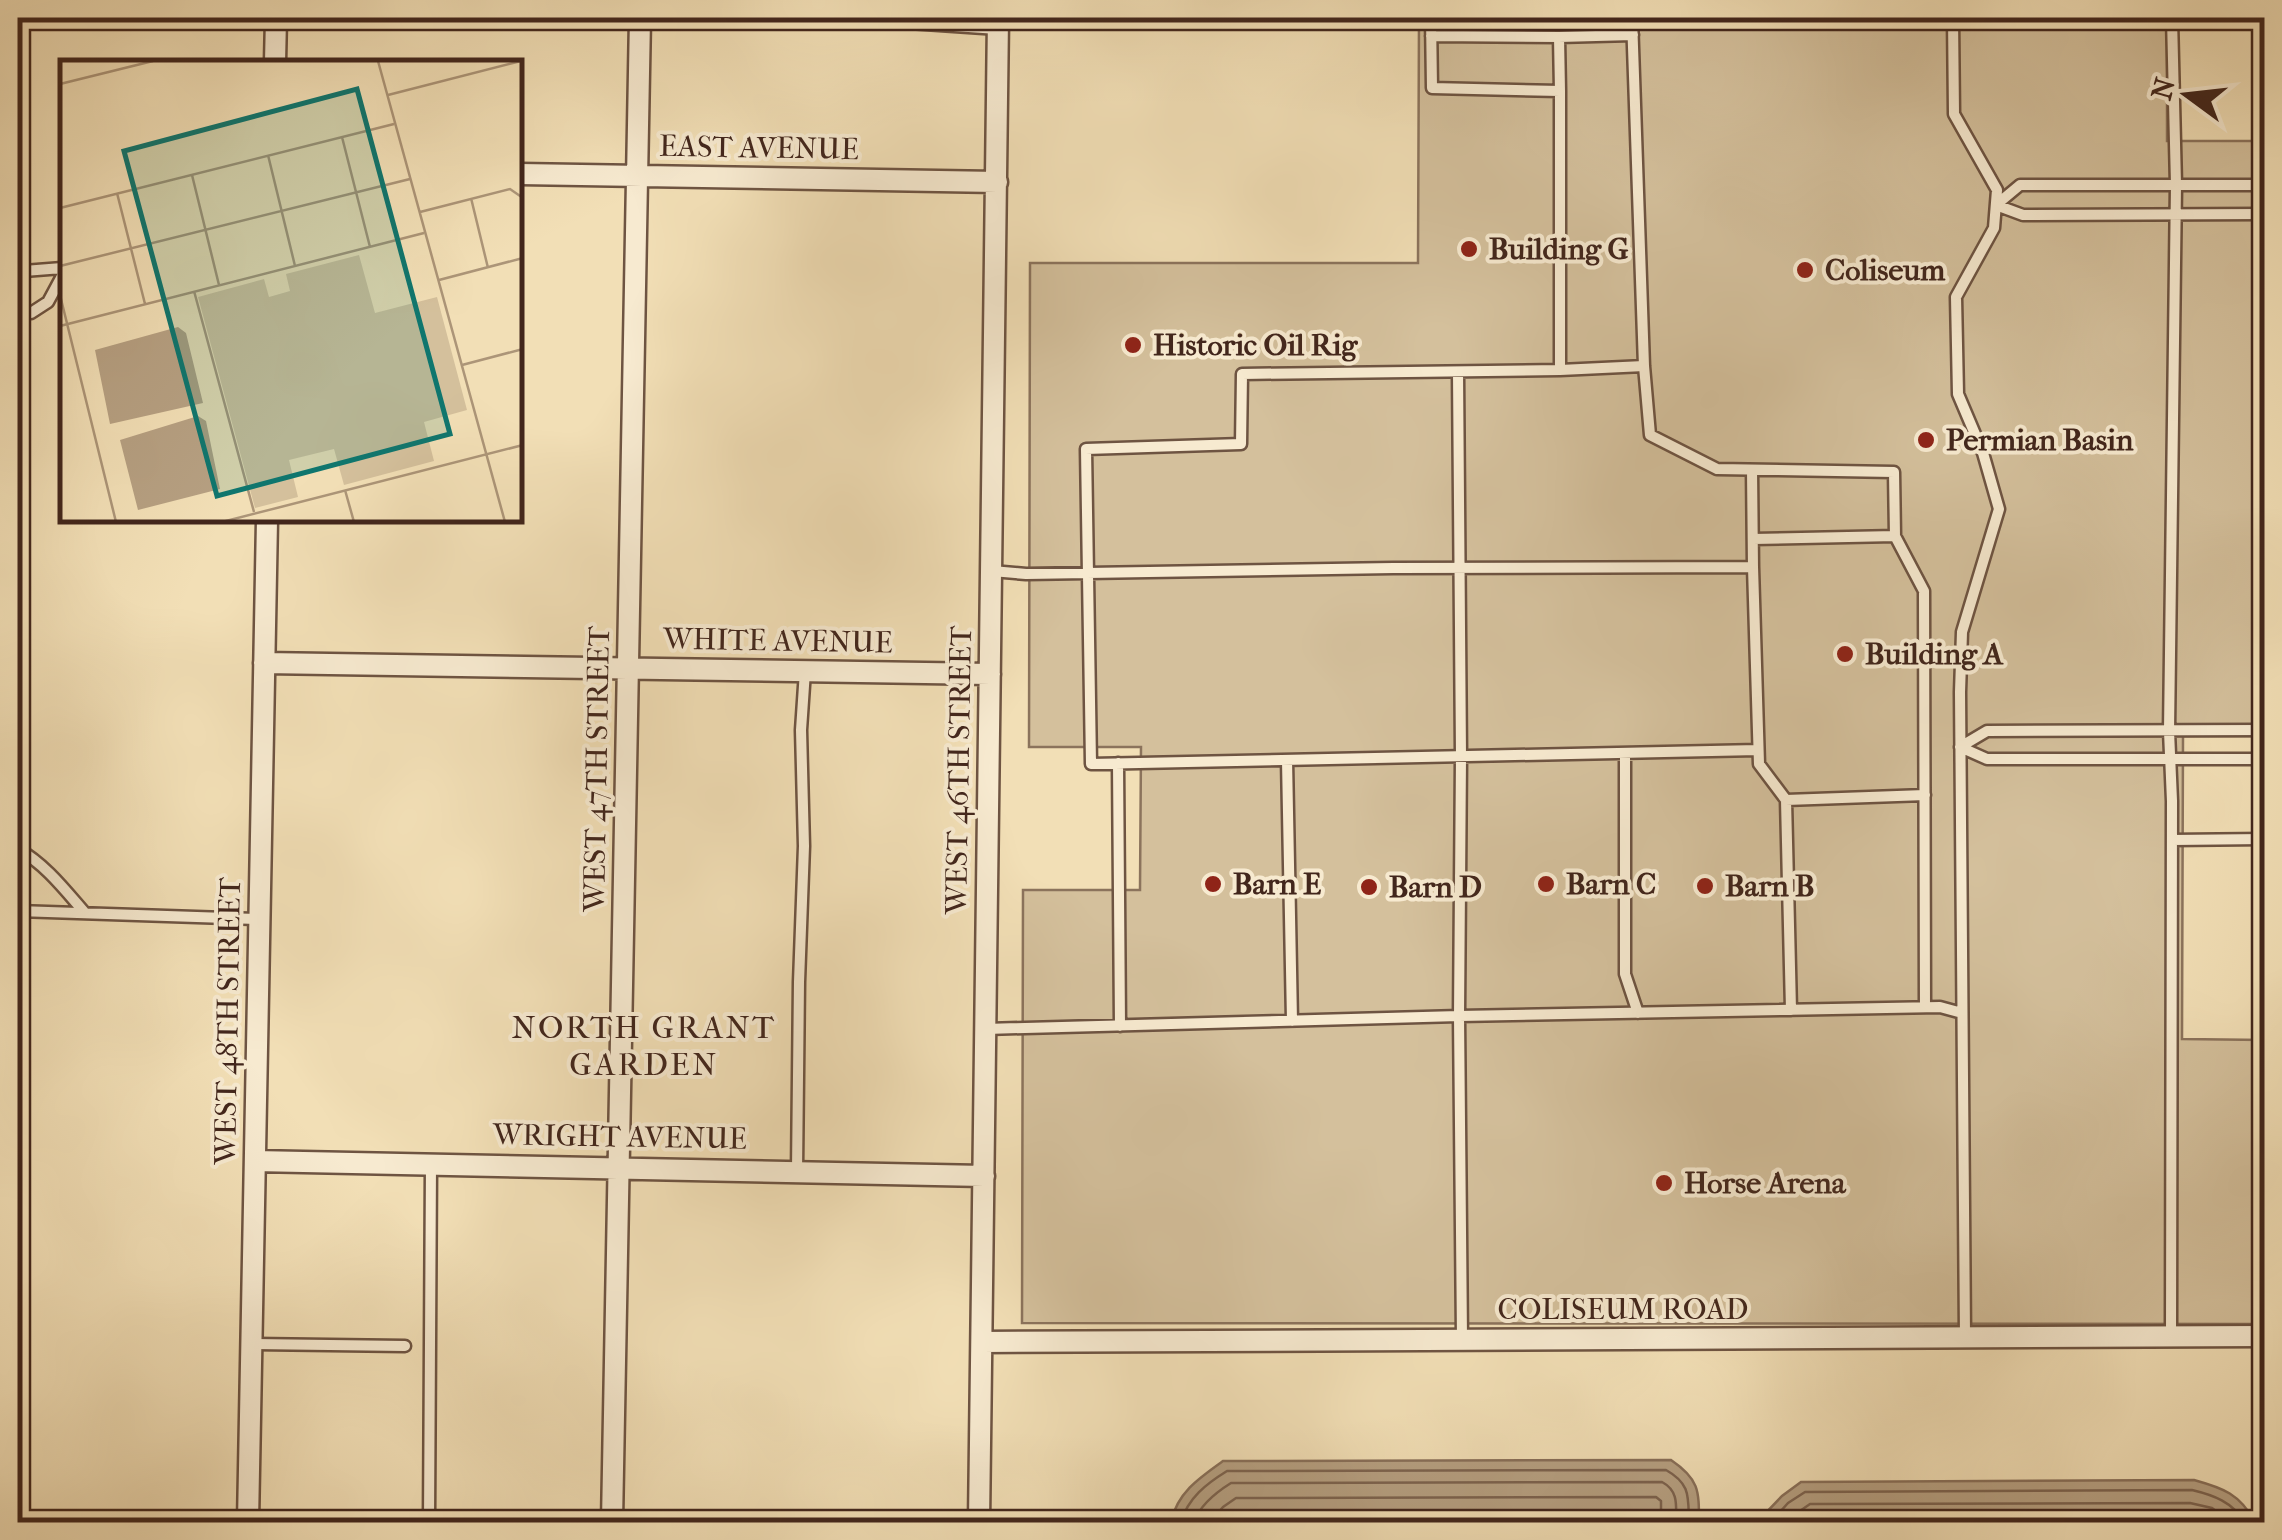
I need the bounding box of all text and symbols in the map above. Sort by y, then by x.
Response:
north arrow [2137,45,2237,145]
inset map [60,60,522,522]
text: N [2145,73,2182,103]
street label: EAST AVENUE [659,129,859,167]
place label: Building G [1489,232,1629,267]
marker: Building G [1458,238,1480,260]
place label: Coliseum [1825,253,1946,288]
marker: Coliseum [1794,259,1816,281]
place label: Historic Oil Rig [1153,328,1358,363]
marker: Historic Oil Rig [1122,334,1144,356]
place label: Permian Basin [1946,423,2134,458]
marker: Permian Basin [1915,429,1937,451]
street label: WHITE AVENUE [662,621,893,661]
street label: WEST 47TH STREET [577,625,617,913]
street label: WEST 46TH STREET [939,625,979,916]
place label: Building A [1865,637,2005,672]
marker: Building A [1834,643,1856,665]
place label: Barn E [1233,867,1321,902]
place label: Barn C [1566,867,1656,902]
place label: Barn B [1725,869,1815,904]
place label: Barn D [1389,870,1482,905]
marker: Barn E [1202,873,1224,895]
marker: Barn C [1535,873,1557,895]
marker: Barn B [1694,875,1716,897]
street label: WEST 48TH STREET [208,876,248,1166]
marker: Barn D [1358,876,1380,898]
district label: NORTH GRANT GARDEN [512,1009,776,1083]
street label: WRIGHT AVENUE [492,1117,747,1157]
place label: Horse Arena [1684,1166,1847,1201]
marker: Horse Arena [1653,1172,1675,1194]
street label: COLISEUM ROAD [1498,1292,1748,1327]

